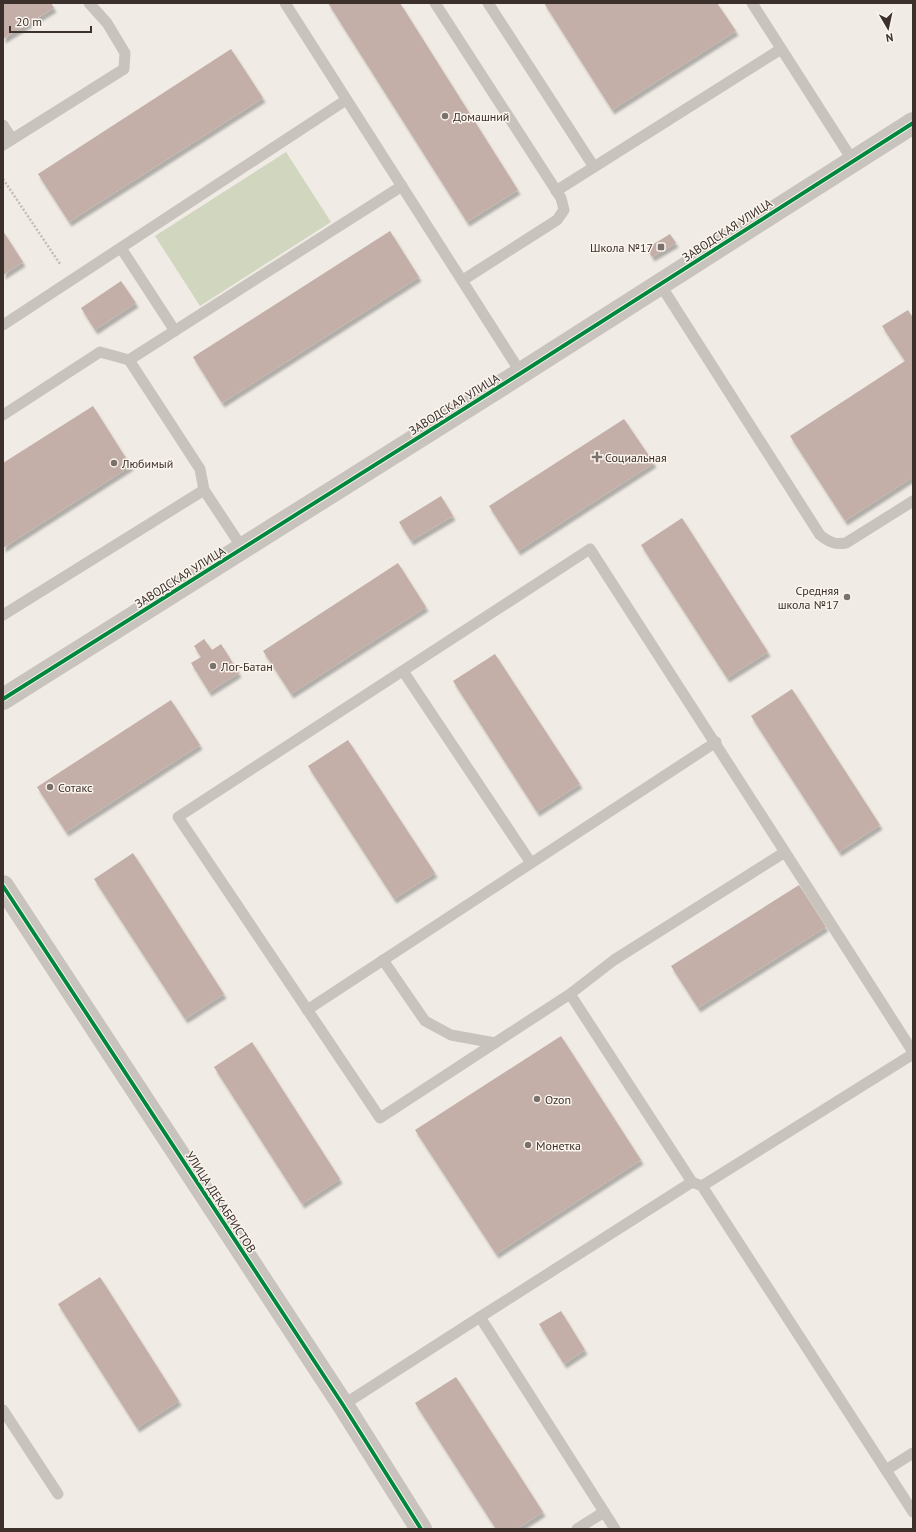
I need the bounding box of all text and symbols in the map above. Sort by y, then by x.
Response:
scale bar [10,8,91,34]
north arrow [868,8,908,48]
text: 20 m [16,14,42,29]
text: N [885,30,894,45]
place label: Домашний [453,109,509,124]
marker: Домашний [440,111,450,121]
street label: ЗАВОДСКАЯ УЛИЦА [679,195,775,265]
place label: Школа №17 [590,240,653,255]
marker: Школа №17 [656,242,666,252]
street label: ЗАВОДСКАЯ УЛИЦА [406,370,502,438]
place label: Социальная [605,450,667,465]
marker: Социальная [592,452,602,462]
place label: Любимый [121,456,173,471]
marker: Любимый [109,458,119,468]
street label: ЗАВОДСКАЯ УЛИЦА [132,543,228,611]
place label: Средняя школа №17 [778,583,839,612]
marker: Средняя школа №17 [842,592,852,602]
place label: Лог-Батан [220,659,273,674]
marker: Лог-Батан [208,661,218,671]
place label: Сотакс [58,780,93,795]
marker: Сотакс [45,782,55,792]
place label: Ozon [545,1092,571,1107]
marker: Ozon [532,1094,542,1104]
place label: Монетка [536,1138,581,1153]
marker: Монетка [523,1140,533,1150]
street label: УЛИЦА ДЕКАБРИСТОВ [183,1148,259,1256]

